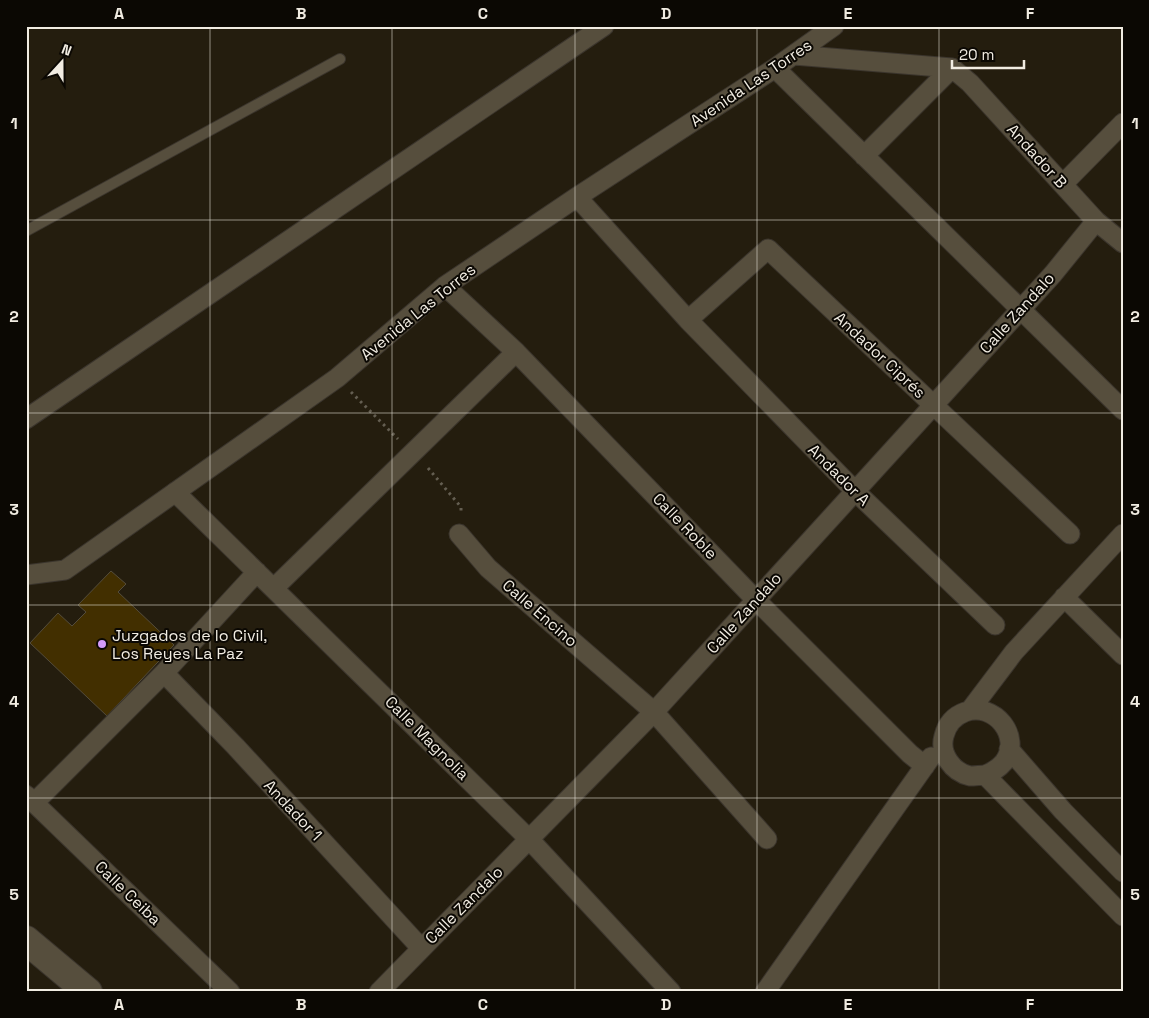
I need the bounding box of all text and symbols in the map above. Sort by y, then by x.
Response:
text: A [114,3,124,24]
text: B [296,3,306,24]
text: C [478,3,488,24]
text: D [661,3,671,24]
text: E [844,3,853,24]
text: F [1026,3,1035,24]
street label: Avenida Las Torres [686,35,816,131]
north arrow [38,38,88,88]
scale bar [952,38,1024,70]
text: N [59,40,74,60]
text: 20 m [959,45,994,64]
text: 1 [10,113,18,134]
text: 1 [1131,113,1139,134]
street label: Andador B [1002,119,1072,193]
street label: Avenida Las Torres [356,259,480,365]
street label: Calle Zandalo [975,268,1059,358]
text: 2 [9,306,19,327]
text: 2 [1130,306,1140,327]
street label: Andador Ciprés [830,307,930,403]
street label: Andador A [804,440,874,510]
street label: Calle Roble [648,488,722,564]
text: 3 [9,499,19,520]
text: 3 [1130,499,1140,520]
street label: Calle Zandalo [702,568,786,658]
street label: Calle Encino [498,575,582,651]
place label: Juzgados de lo Civil, Los Reyes La Paz [112,625,267,664]
marker: Juzgados de lo Civil, Los Reyes La Paz [96,638,108,650]
text: 4 [9,691,19,712]
street label: Calle Magnolia [380,691,474,785]
text: 4 [1130,691,1140,712]
street label: Andador 1 [259,775,327,845]
street label: Calle Ceiba [90,856,166,930]
street label: Calle Zandalo [420,861,508,949]
text: 5 [9,884,19,905]
text: 5 [1130,884,1140,905]
text: A [114,994,124,1015]
text: B [296,994,306,1015]
text: C [478,994,488,1015]
text: D [661,994,671,1015]
text: E [844,994,853,1015]
text: F [1026,994,1035,1015]

